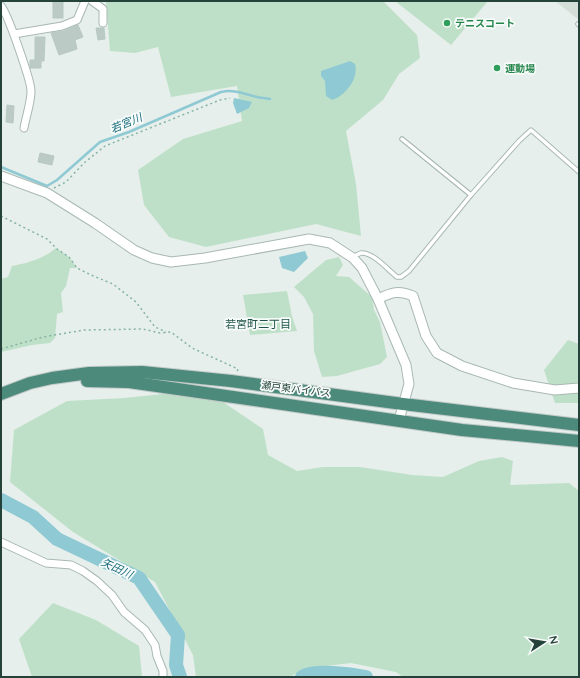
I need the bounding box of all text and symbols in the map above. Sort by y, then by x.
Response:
place label: テニスコート [455,17,515,30]
marker: テニスコート [442,18,452,28]
place label: 運動場 [505,62,535,75]
marker: 運動場 [492,63,502,73]
water label: 若宮川 [108,110,145,136]
district label: 若宮町二丁目 [225,317,291,331]
street label: 瀬戸東バイパス [261,378,331,400]
water label: 矢田川 [99,555,136,582]
north arrow [524,622,564,662]
text: N [546,635,561,645]

